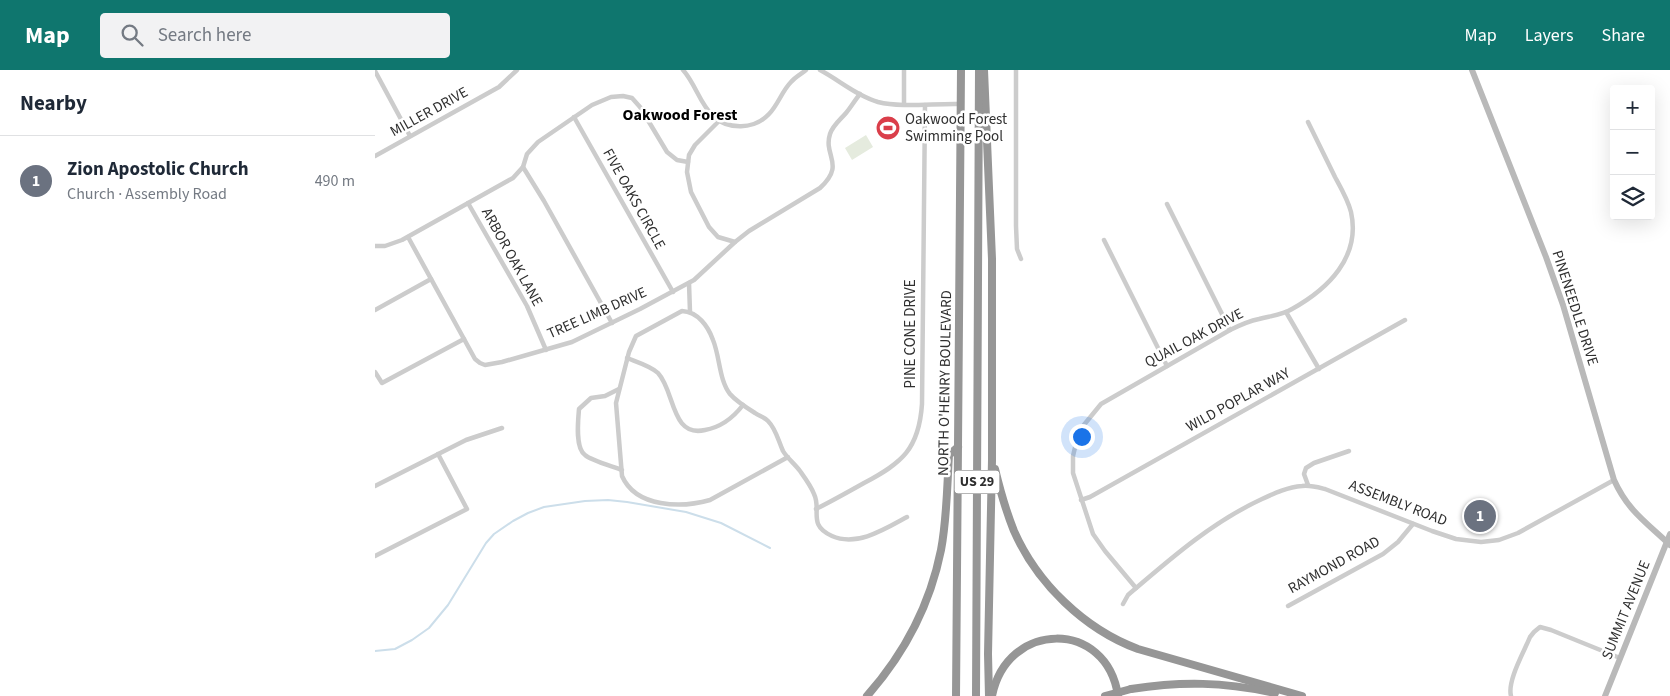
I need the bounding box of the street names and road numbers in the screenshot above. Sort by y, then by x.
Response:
street label: MILLER DRIVE [386,82,472,142]
street label: FIVE OAKS CIRCLE [598,145,670,253]
street label: ARBOR OAK LANE [476,204,548,310]
street label: PINENEEDLE DRIVE [1546,248,1604,369]
street label: PINE CONE DRIVE [900,279,921,389]
street label: TREE LIMB DRIVE [544,282,650,344]
street label: NORTH O'HENRY BOULEVARD [933,290,957,476]
street label: QUAIL OAK DRIVE [1141,303,1247,373]
street label: WILD POPLAR WAY [1182,362,1295,437]
road number: US 29 [955,471,999,494]
street label: ASSEMBLY ROAD [1346,475,1450,531]
street label: RAYMOND ROAD [1284,531,1384,599]
street label: SUMMIT AVENUE [1597,557,1655,663]

